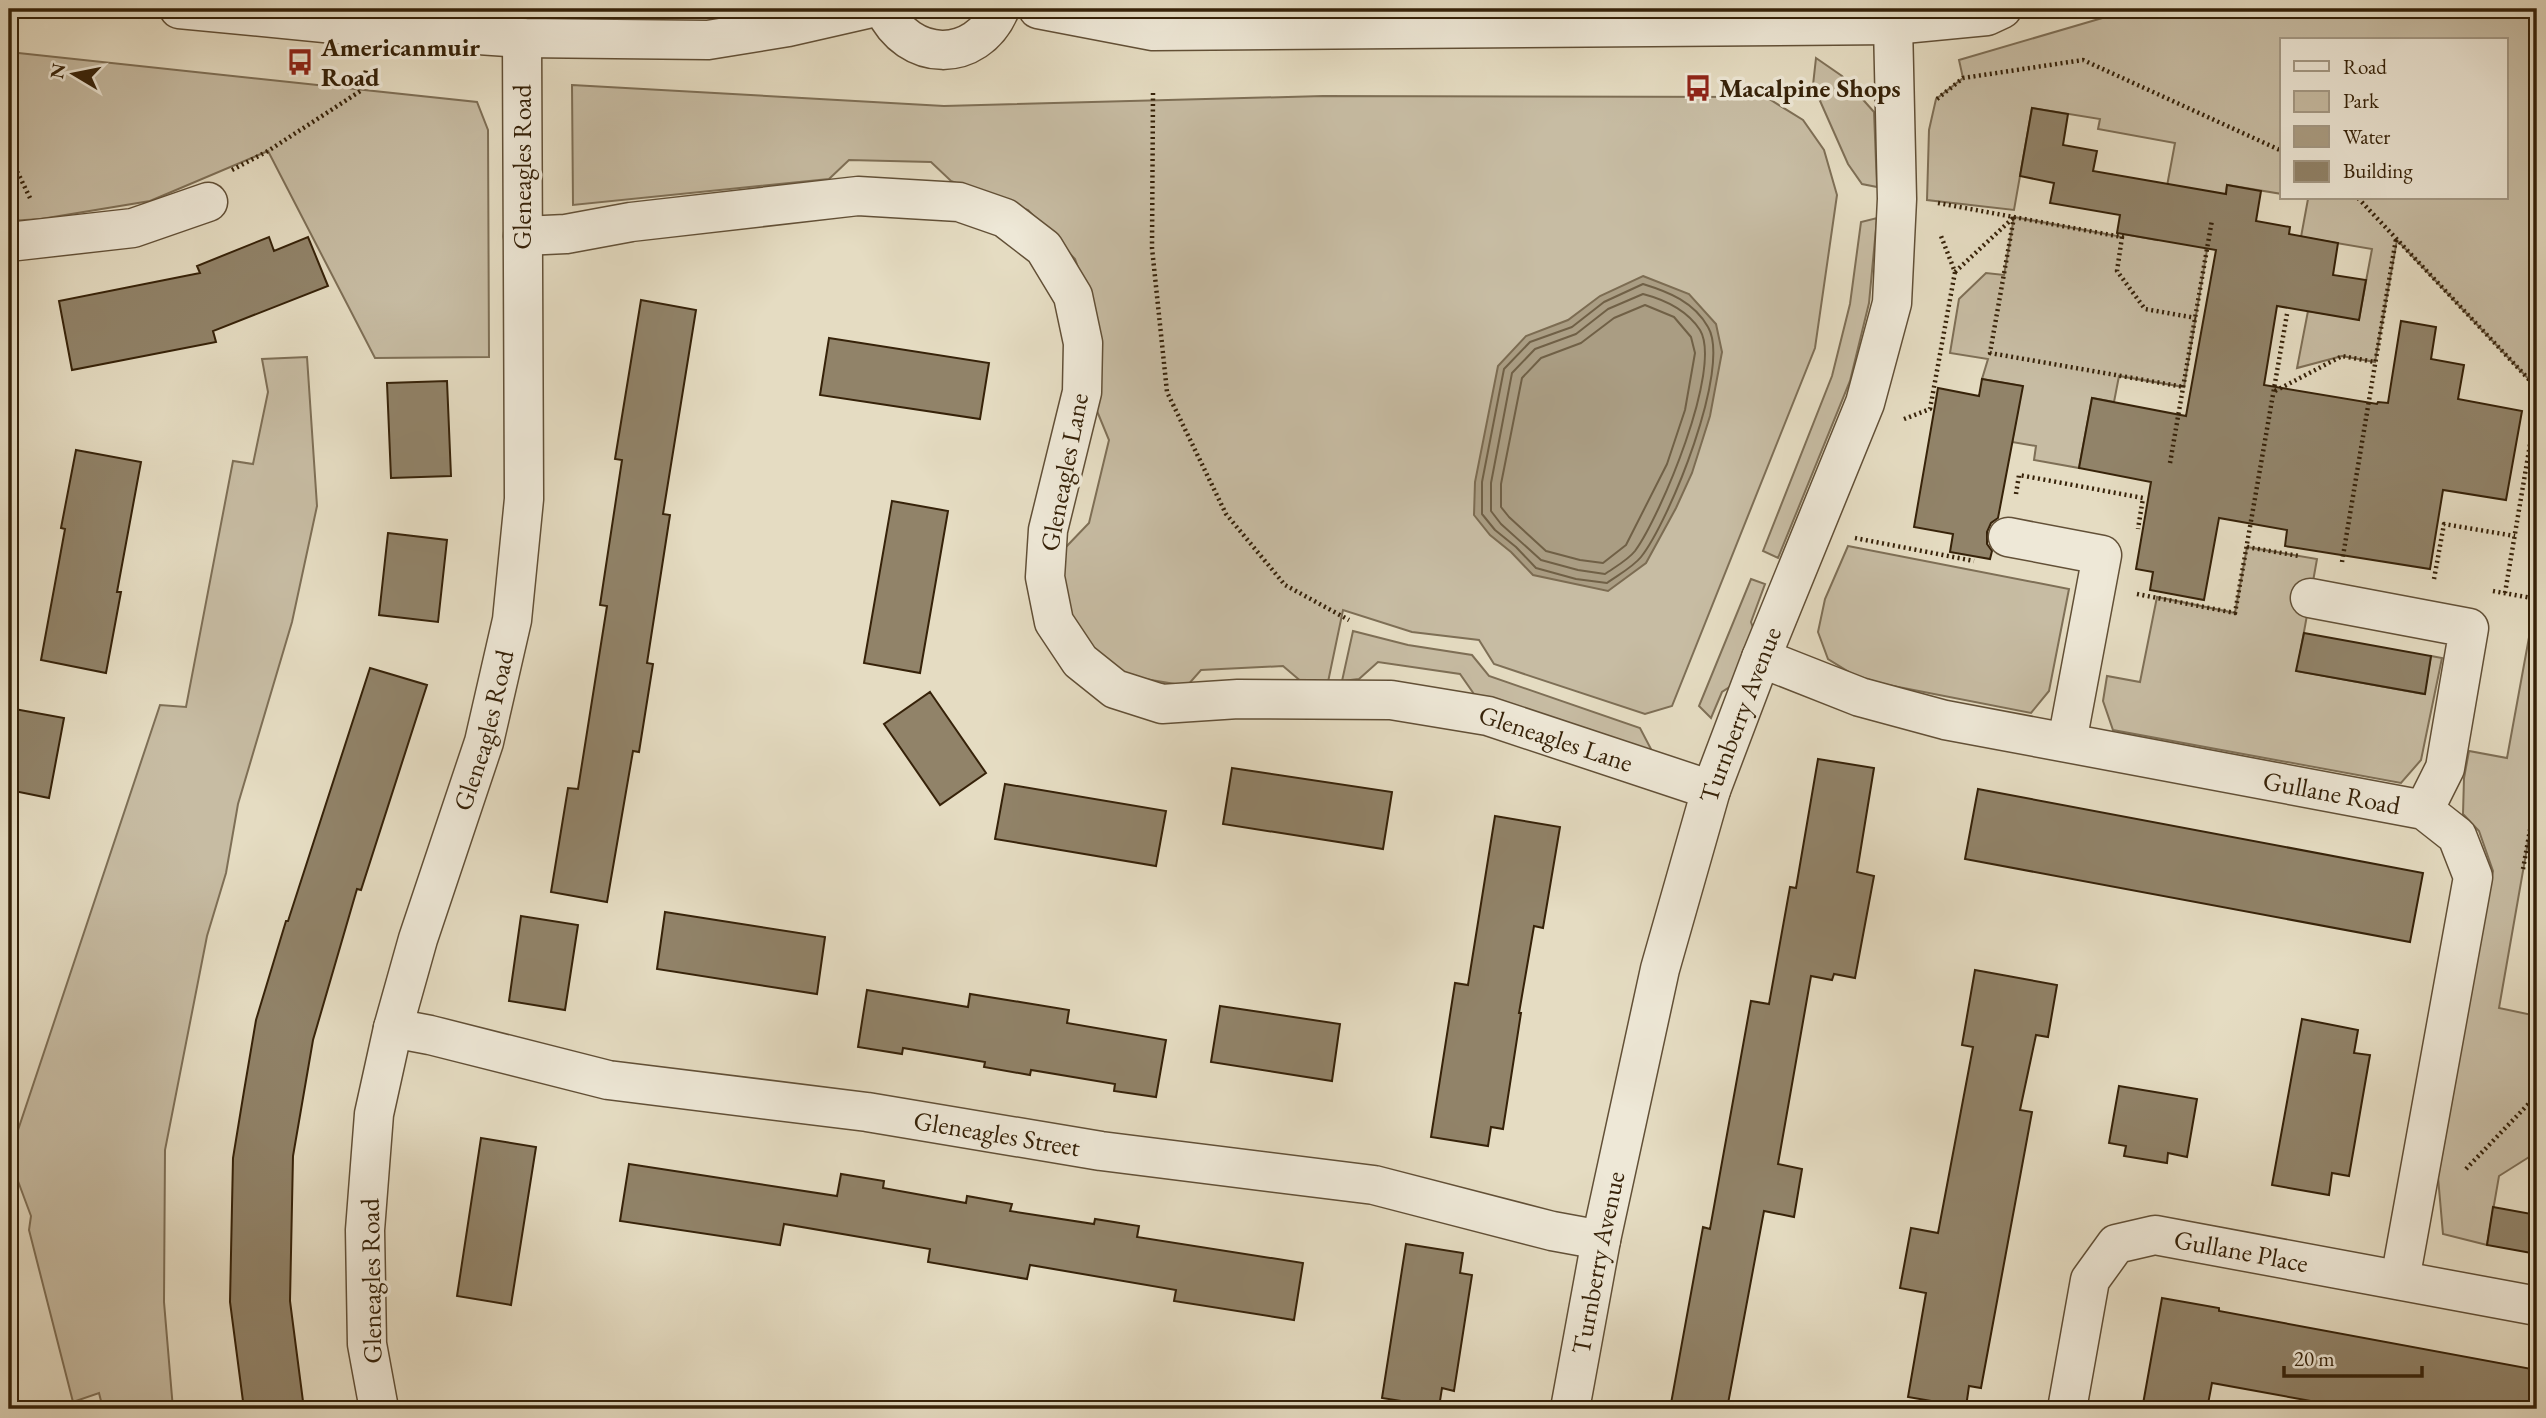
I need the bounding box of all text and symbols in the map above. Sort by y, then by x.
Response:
place label: Americanmuir Road [320,30,480,94]
north arrow [38,38,108,108]
legend [2280,38,2508,200]
bus stop icon: Americanmuir Road [285,47,315,77]
text: Road [2343,53,2387,80]
text: N [44,61,72,81]
place label: Macalpine Shops [1719,71,1901,105]
bus stop icon: Macalpine Shops [1683,73,1713,103]
street label: Gleneagles Road [505,84,539,250]
text: Park [2343,87,2380,114]
text: Water [2343,123,2390,150]
text: Building [2343,157,2413,184]
street label: Gleneagles Lane [1032,390,1096,554]
street label: Turnberry Avenue [1691,622,1789,806]
street label: Gleneagles Road [445,646,522,815]
street label: Gleneagles Lane [1474,697,1637,780]
street label: Gullane Road [2260,763,2404,822]
street label: Gleneagles Street [911,1103,1083,1164]
street label: Turnberry Avenue [1563,1168,1633,1357]
street label: Gleneagles Road [353,1197,389,1364]
street label: Gullane Place [2171,1222,2311,1280]
scale bar [2284,1334,2422,1378]
text: 20 m [2294,1345,2335,1372]

